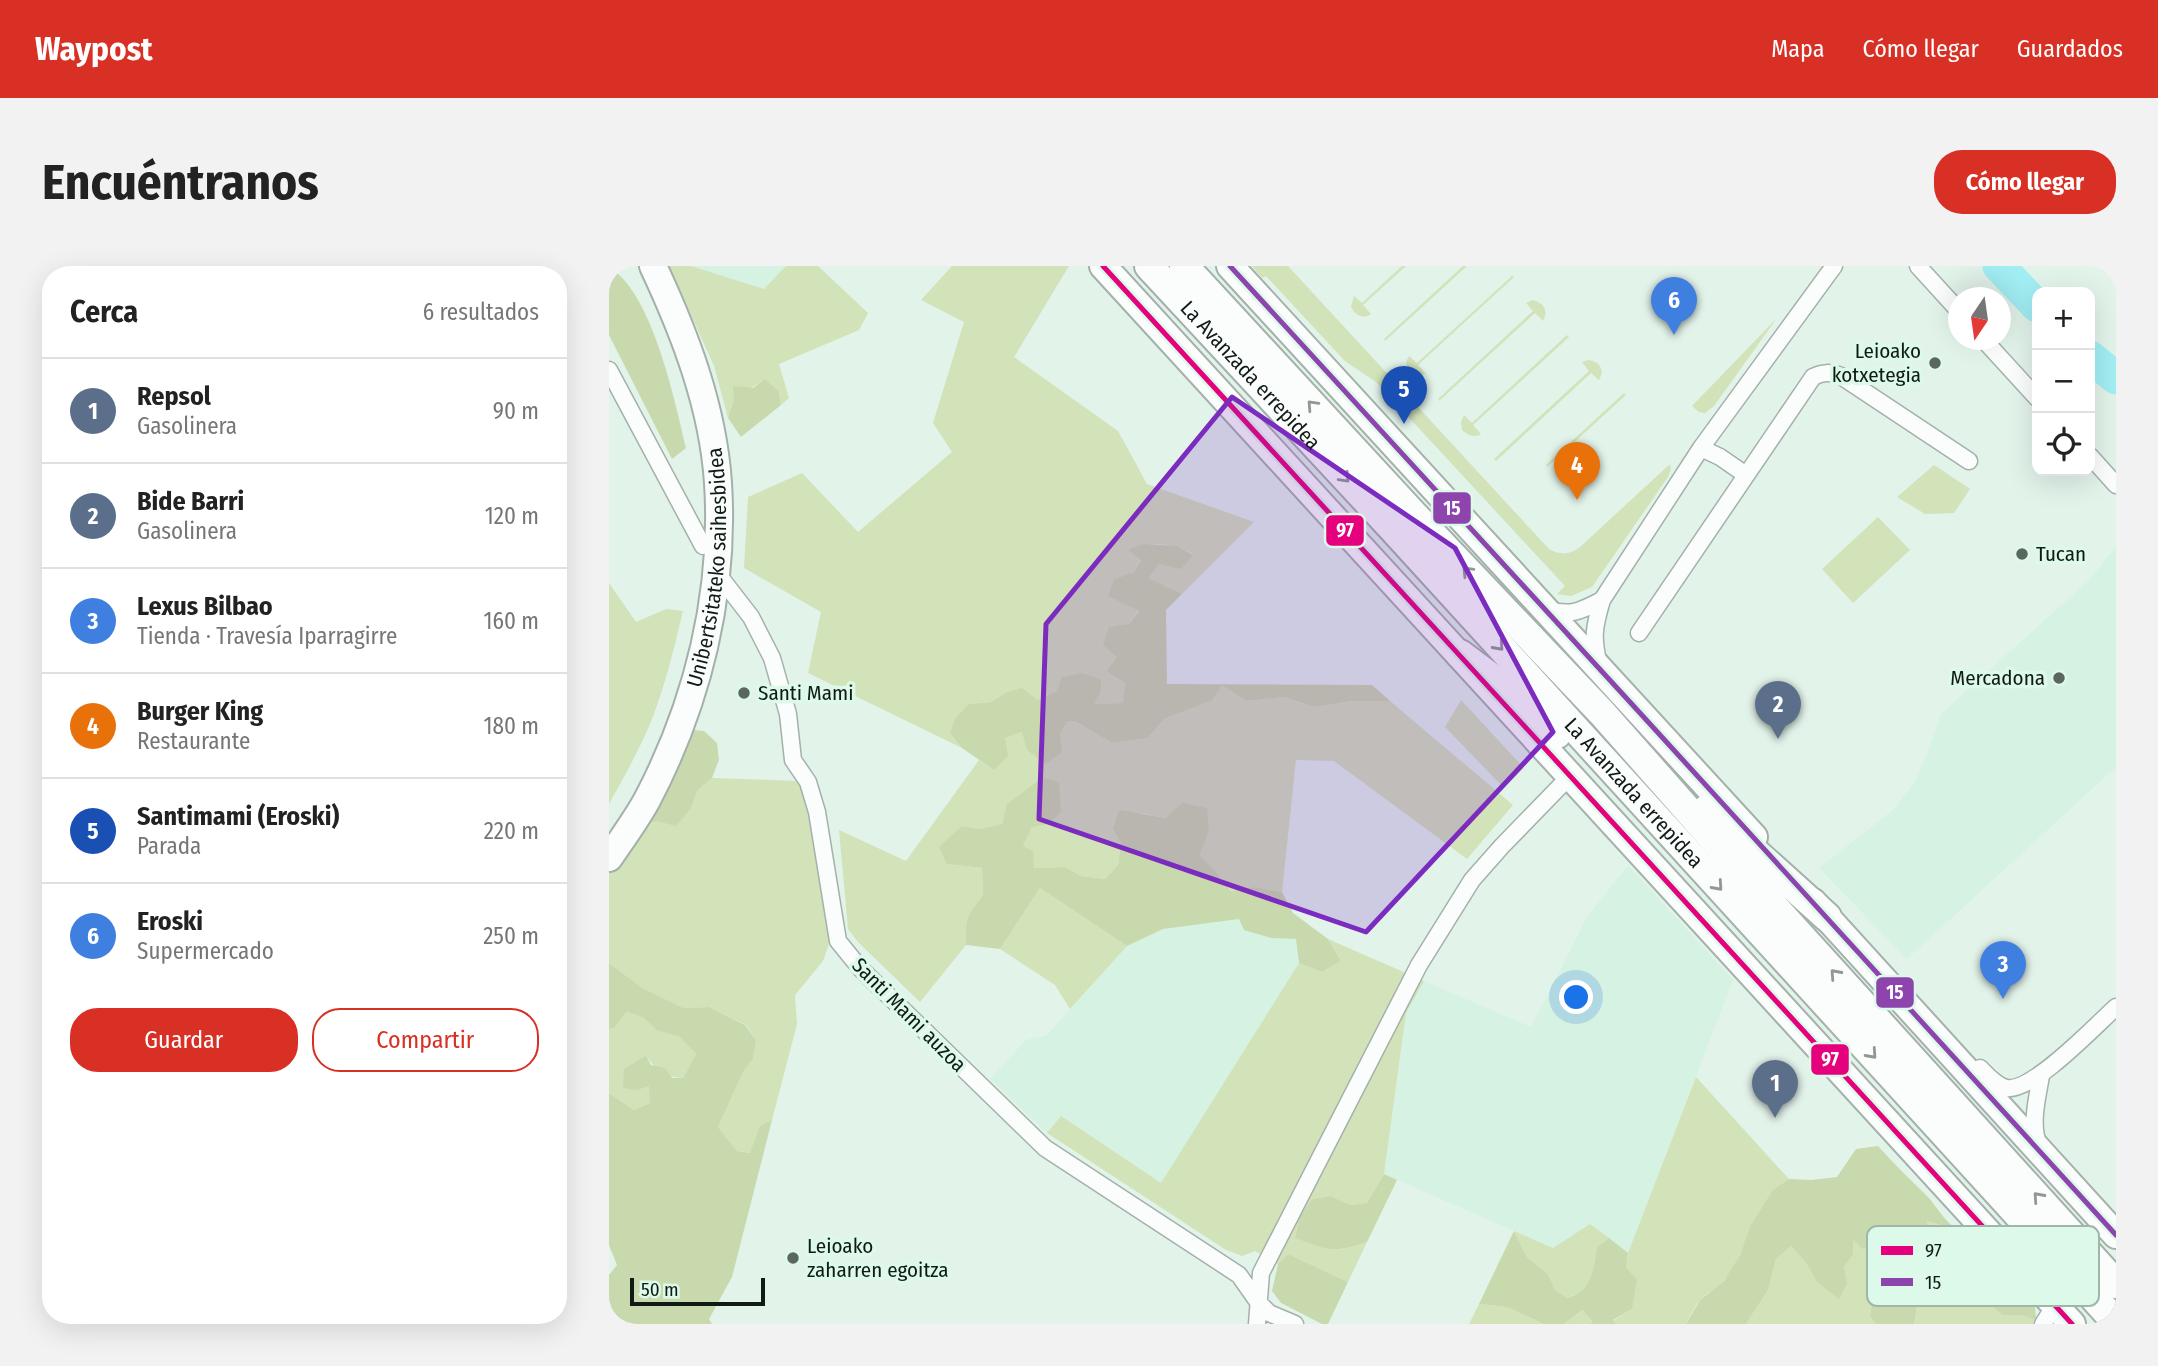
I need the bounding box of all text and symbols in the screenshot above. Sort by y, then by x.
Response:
text: Waypost [35,29,153,69]
text: Mapa [1771,35,1824,63]
text: Cómo llegar [1862,35,1979,63]
text: Guardados [2017,35,2123,63]
button: Cómo llegar [1934,150,2116,214]
text: Encuéntranos [42,153,319,212]
pin: 6 [1651,277,1697,335]
north arrow [1948,287,2011,350]
map controls [2032,287,2095,476]
button: + [2032,287,2095,350]
text: Cerca [70,294,138,330]
street label: La Avanzada errepidea [1175,295,1326,455]
text: 6 resultados [423,298,539,326]
place label: Leioako kotxetegia [1832,338,1921,388]
button: − [2032,350,2095,413]
marker: Leioako kotxetegia [1927,355,1943,371]
pin: 5 [1381,366,1427,424]
text: Repsol [137,381,211,412]
text: 1 [88,397,98,425]
text: 90 m [493,397,539,425]
one-way arrow [1308,400,1320,413]
text: Gasolinera [137,412,237,440]
button: locate [2032,413,2095,476]
pin: 4 [1554,442,1600,500]
street label: Unibertsitateko saihesbidea [681,446,732,690]
one-way arrow [1337,470,1350,483]
text: Bide Barri [137,486,244,517]
line badge: 15 [1432,491,1472,525]
text: 15 [1443,497,1461,520]
text: 2 [88,502,98,530]
text: 120 m [485,502,539,530]
line badge: 97 [1325,514,1365,547]
text: Gasolinera [137,517,237,545]
text: 97 [1336,519,1354,542]
place label: Tucan [2036,541,2086,567]
marker: Tucan [2014,546,2030,562]
one-way arrow [1463,566,1475,579]
text: Lexus Bilbao [137,591,273,622]
text: 3 [88,607,98,635]
text: 160 m [484,607,539,635]
text: Tienda · Travesía Iparragirre [137,622,397,650]
one-way arrow [1491,638,1503,651]
place label: Mercadona [1950,665,2045,691]
marker: Mercadona [2051,670,2067,686]
place label: Santi Mami [758,680,854,706]
pin: 2 [1755,681,1801,739]
marker: Santi Mami [736,685,752,701]
text: Burger King [137,696,263,727]
text: 4 [87,712,99,740]
text: 180 m [483,712,539,740]
street label: La Avanzada errepidea [1559,713,1709,873]
text: Restaurante [137,727,250,755]
text: Santimami (Eroski) [137,801,339,832]
text: 5 [87,817,99,845]
text: 220 m [484,817,539,845]
text: Parada [137,832,201,860]
one-way arrow [1710,878,1723,891]
text: Eroski [137,906,203,937]
text: 6 [87,922,99,950]
text: 250 m [483,922,539,950]
text: Supermercado [137,937,274,965]
pin: 3 [1980,941,2026,999]
street label: Santi Mami auzoa [846,952,972,1078]
one-way arrow [1831,969,1844,982]
line badge: 15 [1875,976,1915,1009]
your location [1559,980,1593,1014]
text: 15 [1886,981,1904,1004]
button: Guardar [70,1008,298,1072]
button: Compartir [312,1008,539,1072]
line badge: 97 [1810,1043,1850,1076]
one-way arrow [1863,1046,1876,1059]
text: 97 [1821,1048,1839,1071]
pin: 1 [1752,1060,1798,1118]
one-way arrow [2033,1192,2046,1205]
legend [1867,1226,2099,1306]
place label: Leioako zaharren egoitza [807,1233,949,1283]
text: 97 [1925,1239,1942,1262]
marker: Leioako zaharren egoitza [785,1250,801,1266]
text: 15 [1925,1271,1941,1294]
scale bar [630,1275,765,1307]
text: 50 m [641,1278,679,1301]

